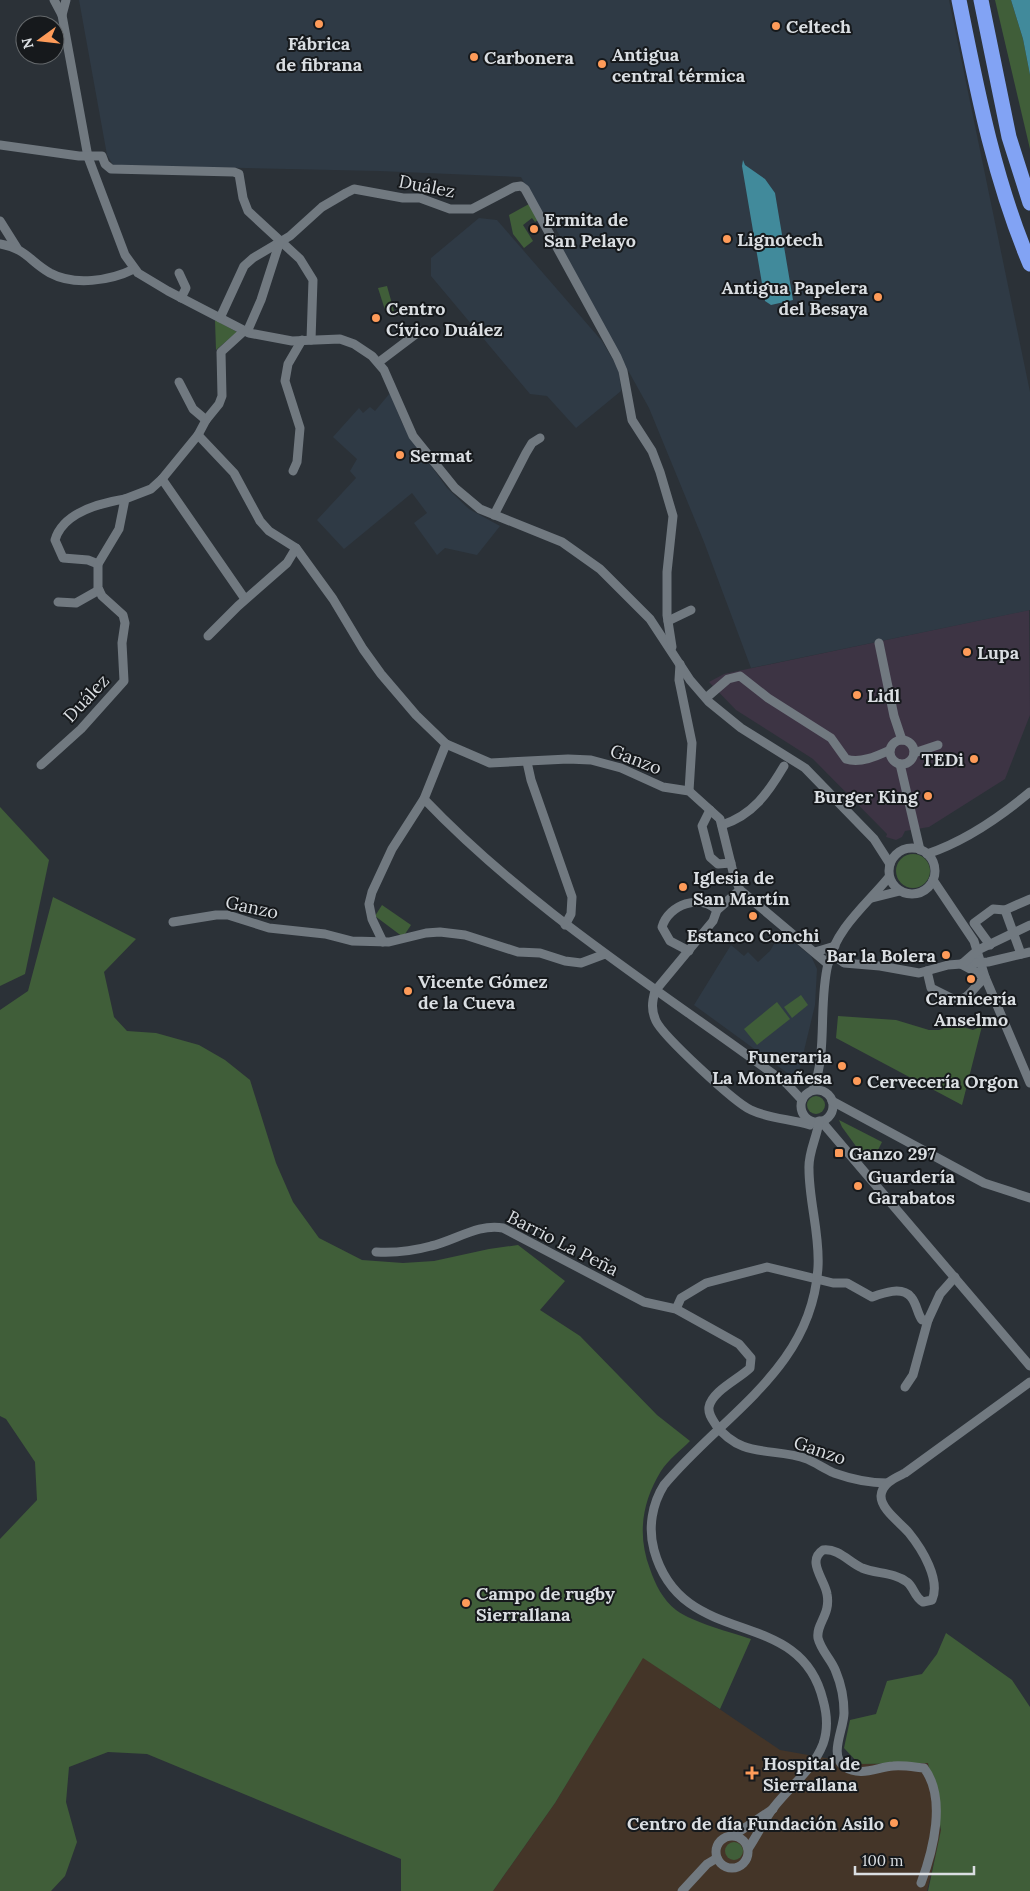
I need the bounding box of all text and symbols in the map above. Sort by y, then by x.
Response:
north arrow [15,15,65,65]
place label: Celtech [786,15,851,38]
marker: Fábrica de fibrana [313,18,325,30]
marker: Celtech [770,20,782,32]
place label: Fábrica de fibrana [276,32,363,76]
text: N [17,36,38,51]
place label: Antigua central térmica [612,43,746,87]
place label: Carbonera [484,46,575,69]
marker: Carbonera [468,51,480,63]
marker: Antigua central térmica [596,58,608,70]
street label: Duález [397,169,457,203]
place label: Ermita de San Pelayo [544,208,636,252]
marker: Ermita de San Pelayo [528,223,540,235]
place label: Lignotech [737,228,823,251]
marker: Lignotech [721,233,733,245]
place label: Antigua Papelera del Besaya [722,276,869,320]
marker: Antigua Papelera del Besaya [872,291,884,303]
place label: Centro Cívico Duález [386,297,503,341]
marker: Centro Cívico Duález [370,312,382,324]
place label: Sermat [410,444,473,467]
marker: Sermat [394,449,406,461]
place label: Lupa [977,641,1020,664]
marker: Lupa [961,646,973,658]
street label: Duález [58,669,114,727]
place label: Lidl [867,684,900,707]
marker: Lidl [851,689,863,701]
street label: Ganzo [607,739,665,779]
place label: TEDi [922,748,964,771]
marker: TEDi [968,753,980,765]
place label: Burger King [813,785,919,808]
marker: Burger King [922,790,934,802]
place label: Iglesia de San Martín [693,866,790,910]
marker: Iglesia de San Martín [677,881,689,893]
street label: Ganzo [223,890,281,924]
marker: Estanco Conchi [747,910,759,922]
place label: Estanco Conchi [687,924,820,947]
place label: Bar la Bolera [826,944,937,967]
marker: Bar la Bolera [940,949,952,961]
place label: Vicente Gómez de la Cueva [418,970,548,1014]
marker: Carnicería Anselmo [965,973,977,985]
marker: Vicente Gómez de la Cueva [402,985,414,997]
place label: Carnicería Anselmo [926,987,1017,1031]
place label: Funeraria La Montañesa [712,1045,833,1089]
marker: Funeraria La Montañesa [836,1060,848,1072]
place label: Cervecería Orgon [867,1070,1019,1093]
marker: Cervecería Orgon [851,1075,863,1087]
place label: Ganzo 297 [849,1142,937,1165]
marker: Ganzo 297 [833,1147,845,1159]
place label: Guardería Garabatos [868,1165,956,1209]
marker: Guardería Garabatos [852,1180,864,1192]
street label: Barrio La Peña [503,1205,623,1281]
street label: Ganzo [791,1430,849,1470]
place label: Campo de rugby Sierrallana [476,1582,615,1626]
marker: Campo de rugby Sierrallana [460,1597,472,1609]
place label: Hospital de Sierrallana [763,1752,861,1796]
marker: Hospital de Sierrallana [745,1766,759,1780]
place label: Centro de día Fundación Asilo [627,1812,884,1835]
marker: Centro de día Fundación Asilo [888,1817,900,1829]
scale bar [855,1844,974,1876]
text: 100 m [862,1851,903,1870]

